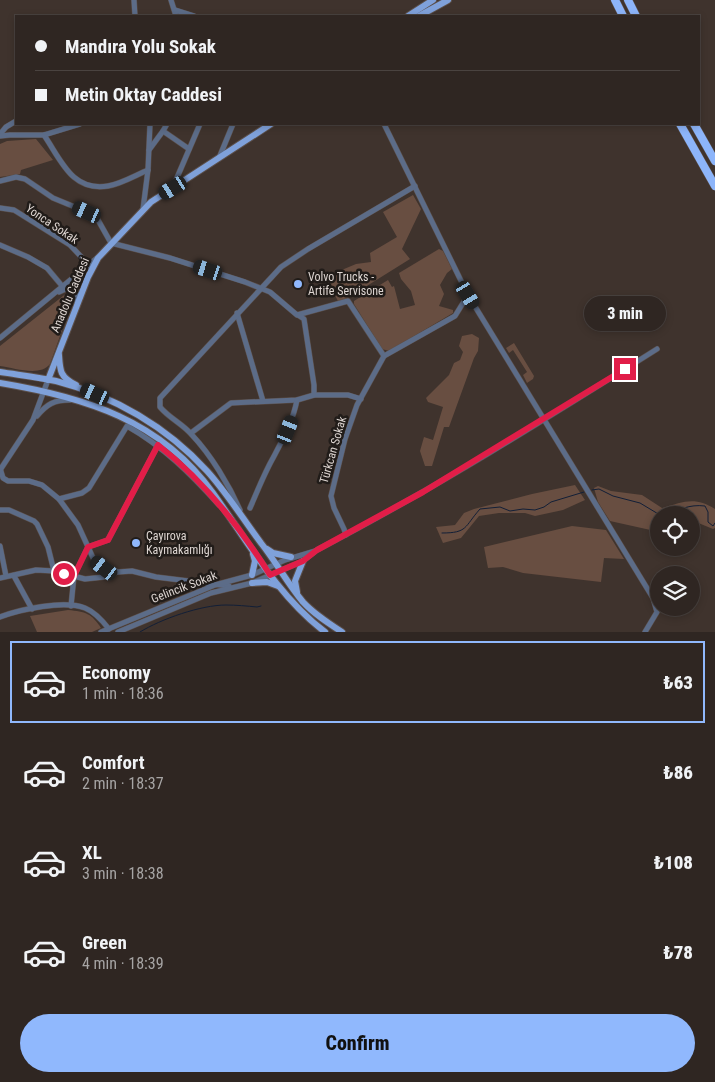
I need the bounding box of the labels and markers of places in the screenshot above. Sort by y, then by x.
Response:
place label: Volvo Trucks - Artife Servisone [308,270,384,298]
marker: Volvo Trucks - Artife Servisone [292,278,304,290]
place label: Çayırova Kaymakamlığı [146,529,213,557]
marker: Çayırova Kaymakamlığı [130,537,142,549]

